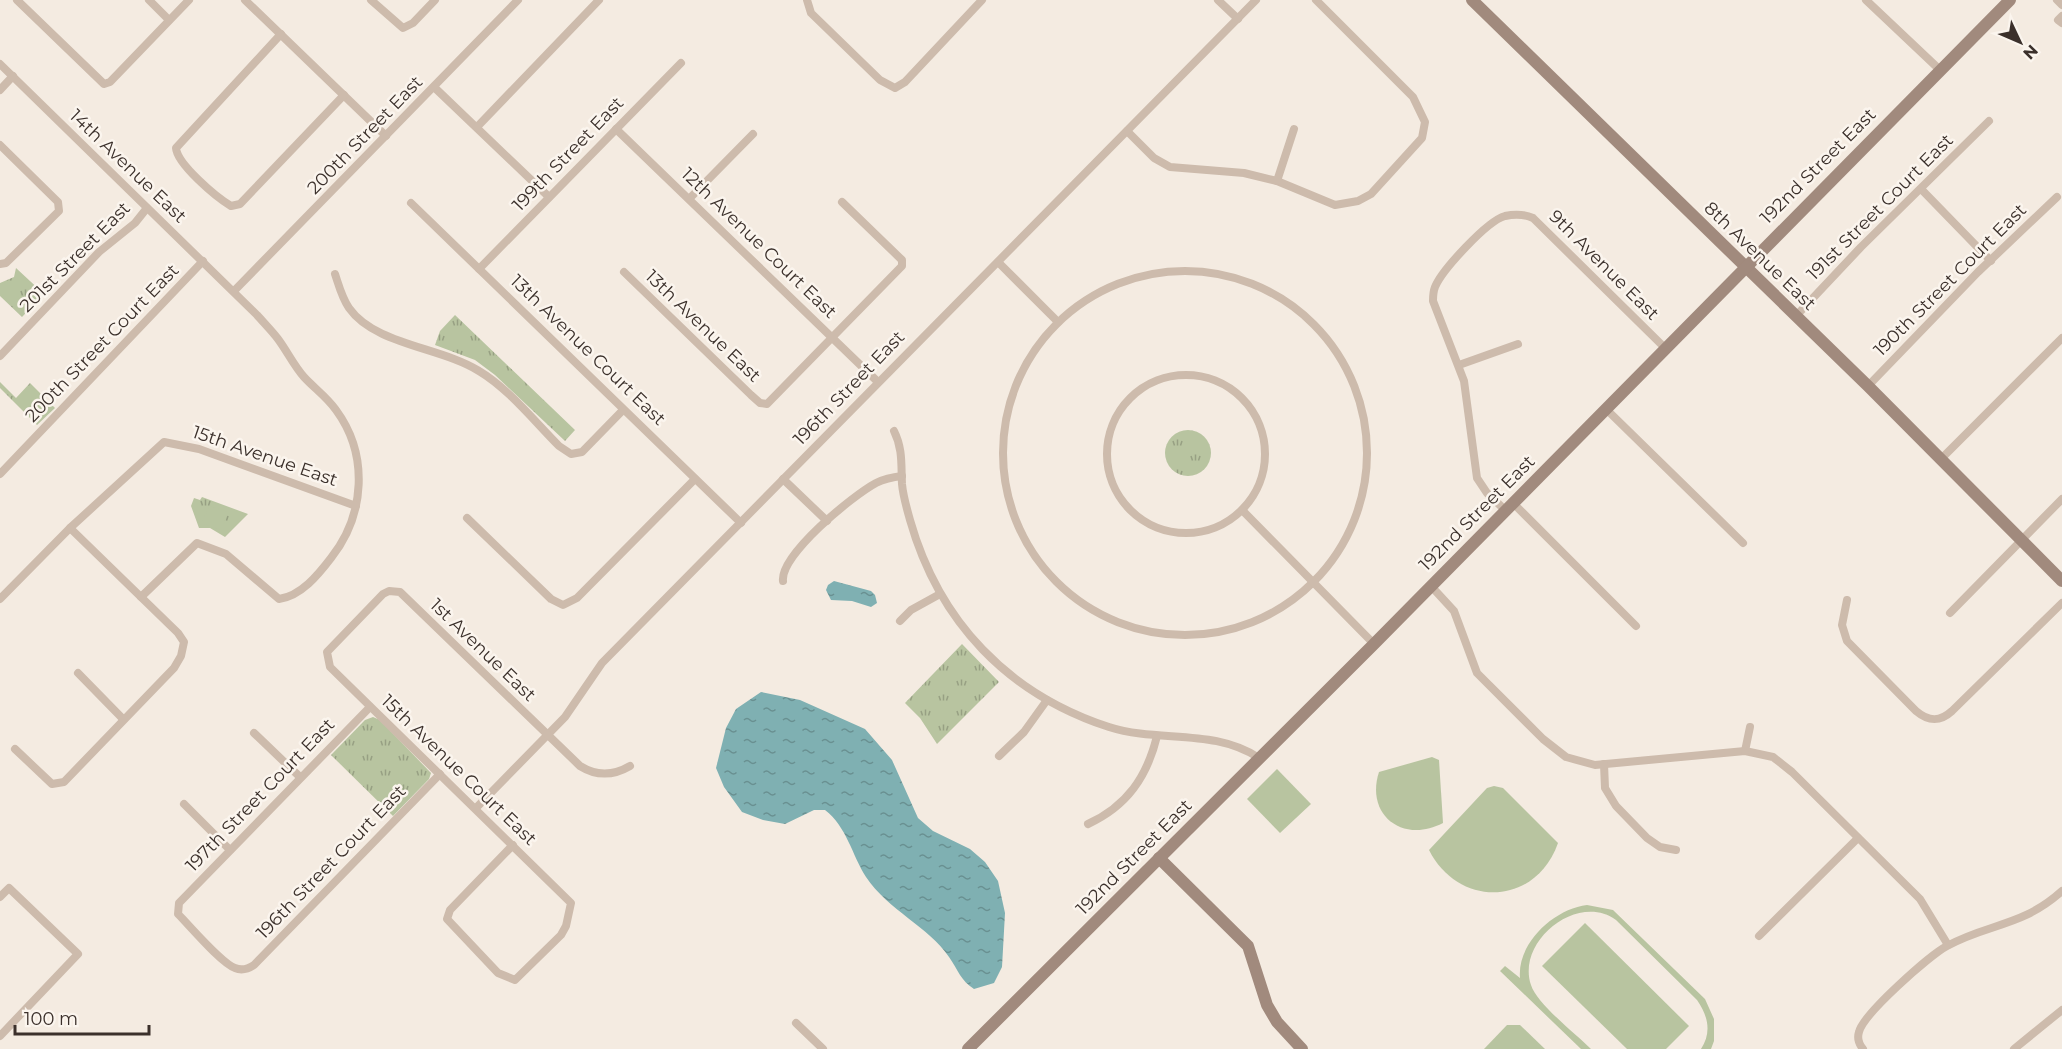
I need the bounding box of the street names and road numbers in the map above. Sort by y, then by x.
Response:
street label: 200th Street East [303,71,427,199]
street label: 199th Street East [508,92,628,216]
street label: 192nd Street East [1756,104,1880,228]
street label: 14th Avenue East [65,105,191,227]
street label: 191st Street Court East [1802,129,1958,285]
street label: 12th Avenue Court East [677,163,841,323]
street label: 201st Street East [15,197,135,317]
street label: 8th Avenue East [1700,197,1820,315]
street label: 190th Street Court East [1869,199,2031,361]
street label: 9th Avenue East [1544,205,1664,325]
street label: 200th Street Court East [21,259,183,427]
street label: 13th Avenue East [641,265,765,387]
street label: 13th Avenue Court East [506,270,670,430]
street label: 196th Street East [789,326,909,450]
street label: 15th Avenue East [189,421,341,491]
street label: 192nd Street East [1415,451,1539,575]
street label: 1st Avenue East [426,594,540,706]
street label: 15th Avenue Court East [377,690,541,850]
street label: 197th Street Court East [181,714,339,876]
street label: 196th Street Court East [252,780,410,944]
street label: 192nd Street East [1072,795,1196,919]

